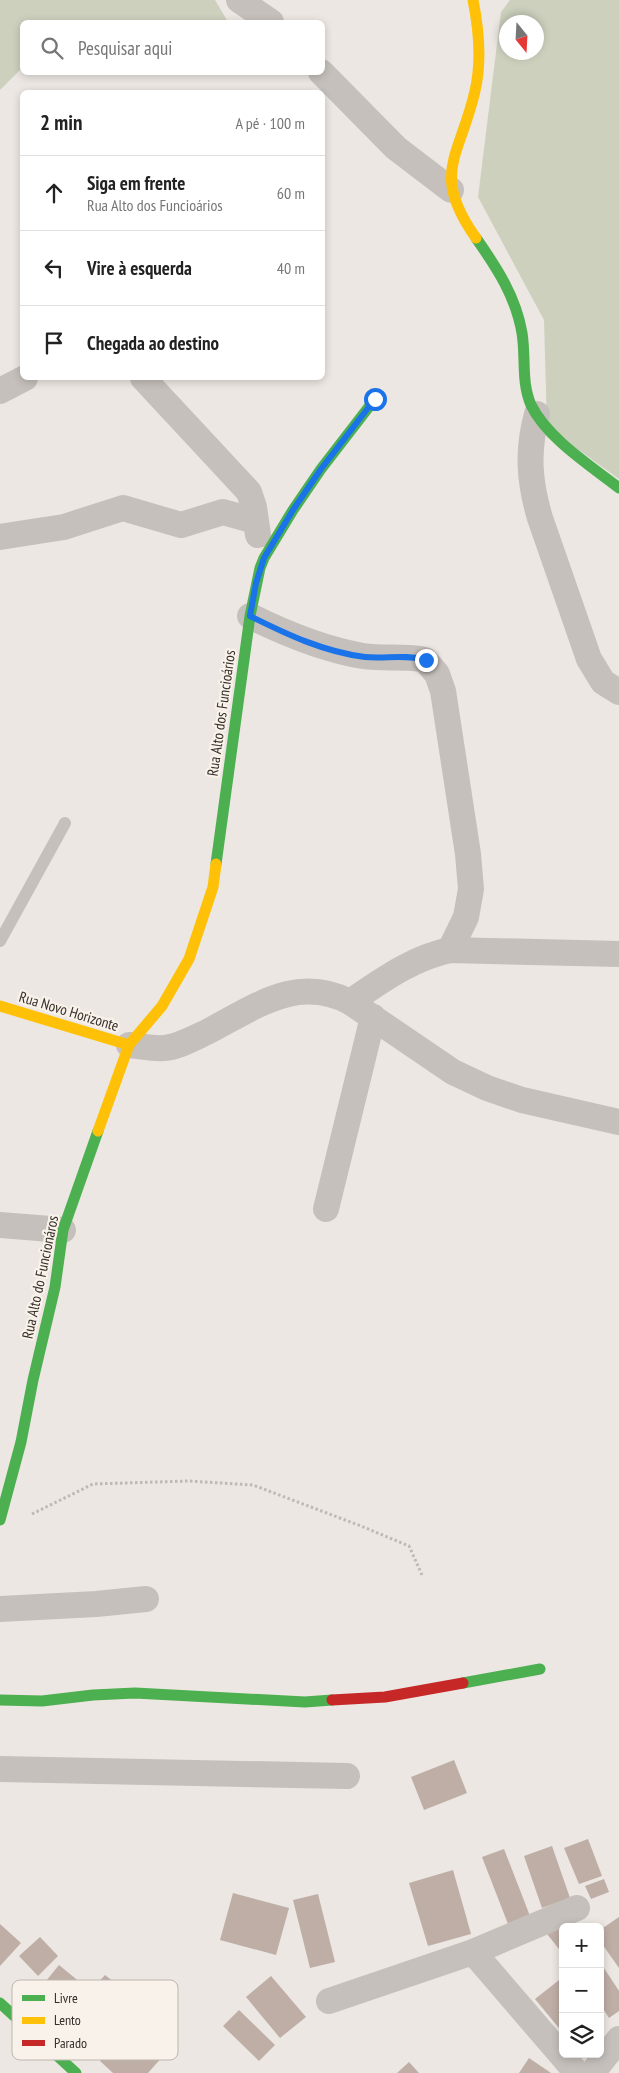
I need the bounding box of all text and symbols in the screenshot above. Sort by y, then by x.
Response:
north arrow [499,15,544,60]
search box [20,20,325,75]
icon: search [38,34,66,62]
text: Pesquisar aqui [78,36,172,60]
text: 2 min [40,109,82,136]
text: A pé · 100 m [235,113,305,133]
text: Siga em frente [87,171,185,195]
icon: ahead [40,179,68,207]
text: 60 m [277,183,305,203]
text: Rua Alto dos Funcioários [87,195,223,215]
icon: left [40,254,68,282]
text: Vire à esquerda [87,256,192,280]
text: 40 m [277,258,305,278]
icon: arrive [40,329,68,357]
text: Chegada ao destino [87,331,219,355]
route start [364,388,387,411]
street label: Rua Alto dos Funcioários [203,649,239,777]
route end [415,649,438,672]
street label: Rua Novo Horizonte [17,987,121,1035]
street label: Rua Alto do Funcionáros [18,1214,62,1340]
map controls [559,1923,604,2058]
button: + [559,1923,604,1968]
button: − [559,1968,604,2013]
legend [12,1980,178,2060]
text: Livre [54,1989,78,2007]
text: Lento [54,2011,81,2029]
button: layers [559,2013,604,2058]
text: Parado [54,2034,87,2052]

